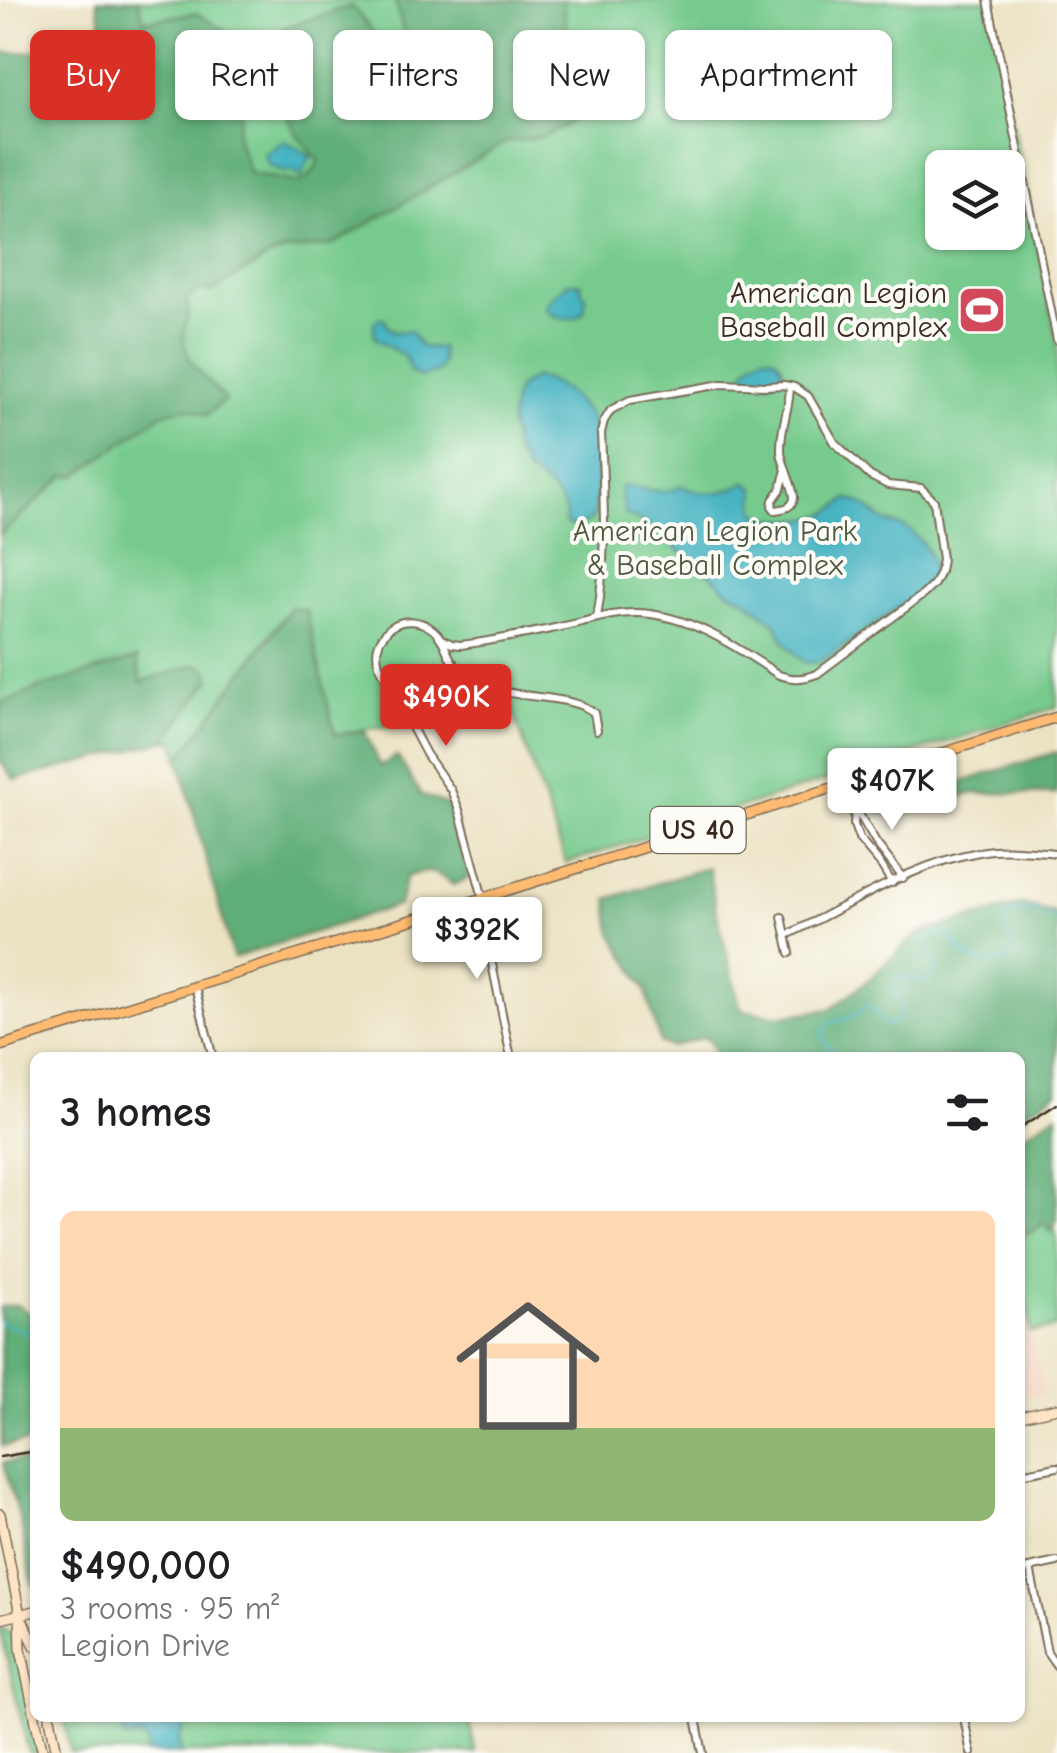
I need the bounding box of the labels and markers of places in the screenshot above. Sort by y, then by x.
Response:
place label: American Legion Baseball Complex [720,276,948,345]
sports icon: American Legion Baseball Complex [956,284,1008,336]
pin: $490K [376,664,516,749]
pin: $407K [822,748,962,833]
pin: $392K [407,897,547,982]

